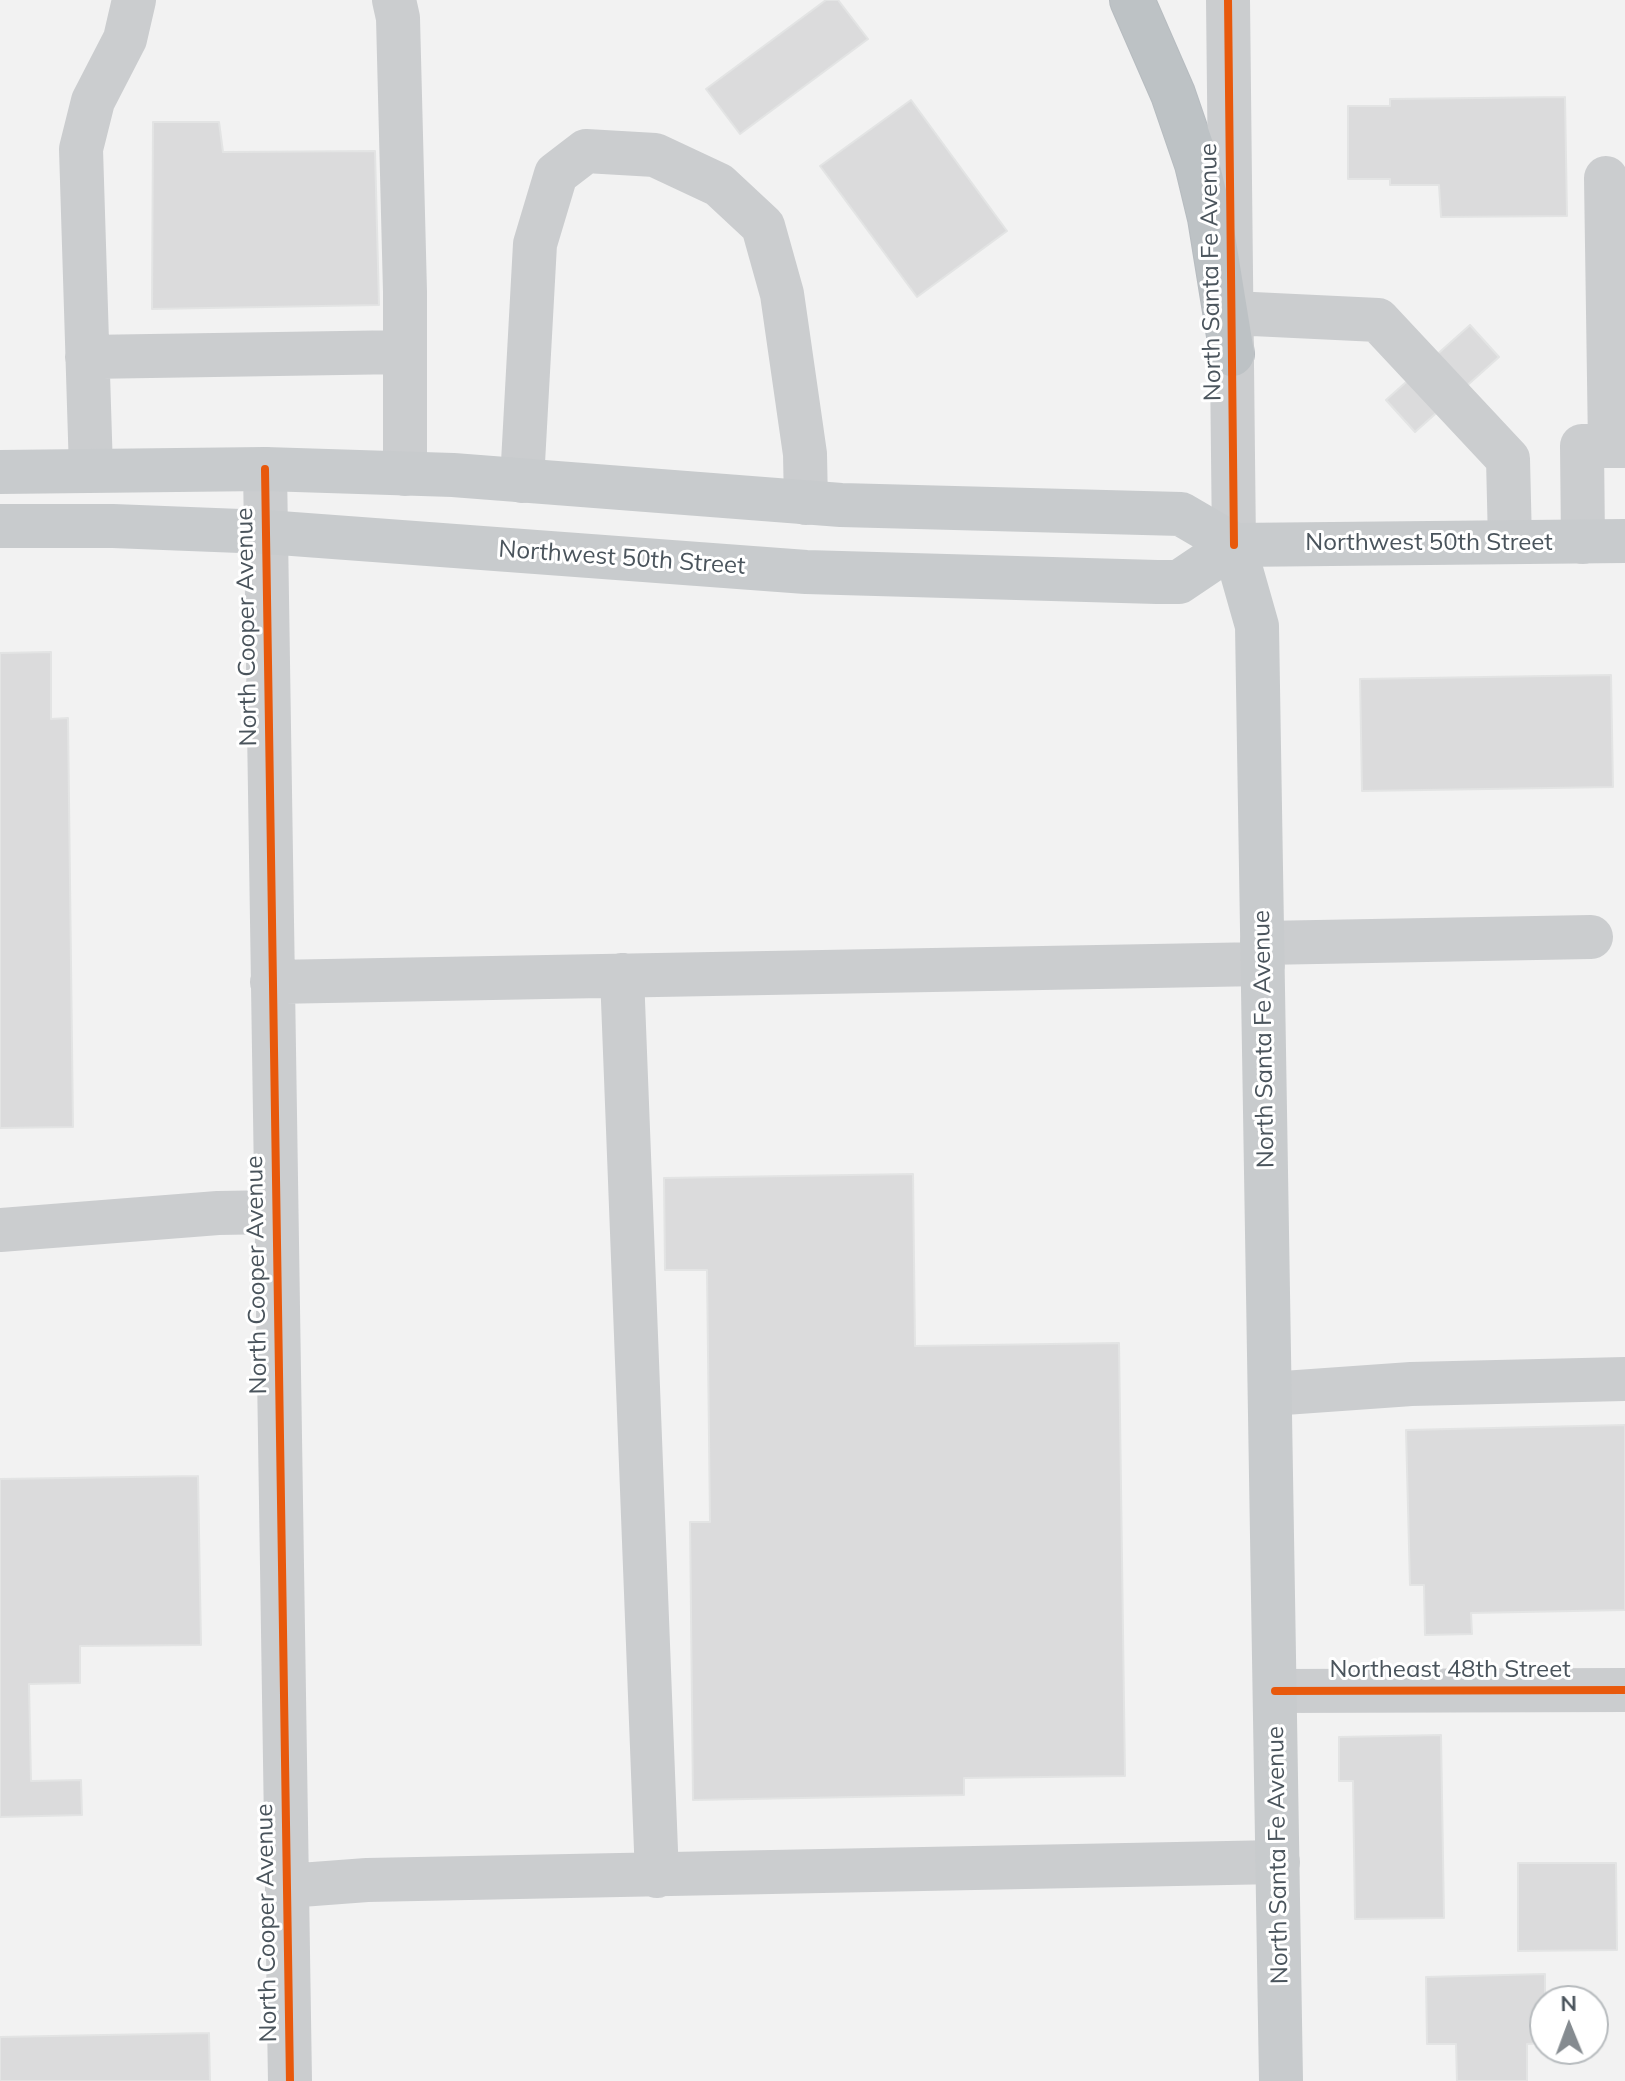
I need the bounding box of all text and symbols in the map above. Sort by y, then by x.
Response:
street label: North Santa Fe Avenue [1194,143,1228,401]
street label: North Cooper Avenue [231,507,263,747]
street label: Northwest 50th Street [1305,529,1553,557]
street label: Northwest 50th Street [498,535,746,581]
street label: North Santa Fe Avenue [1247,910,1281,1168]
street label: North Cooper Avenue [241,1155,273,1395]
street label: Northeast 48th Street [1329,1656,1571,1684]
street label: North Santa Fe Avenue [1261,1726,1295,1984]
street label: North Cooper Avenue [251,1803,283,2043]
north arrow [1529,1985,1609,2065]
text: N [1560,1989,1577,2017]

